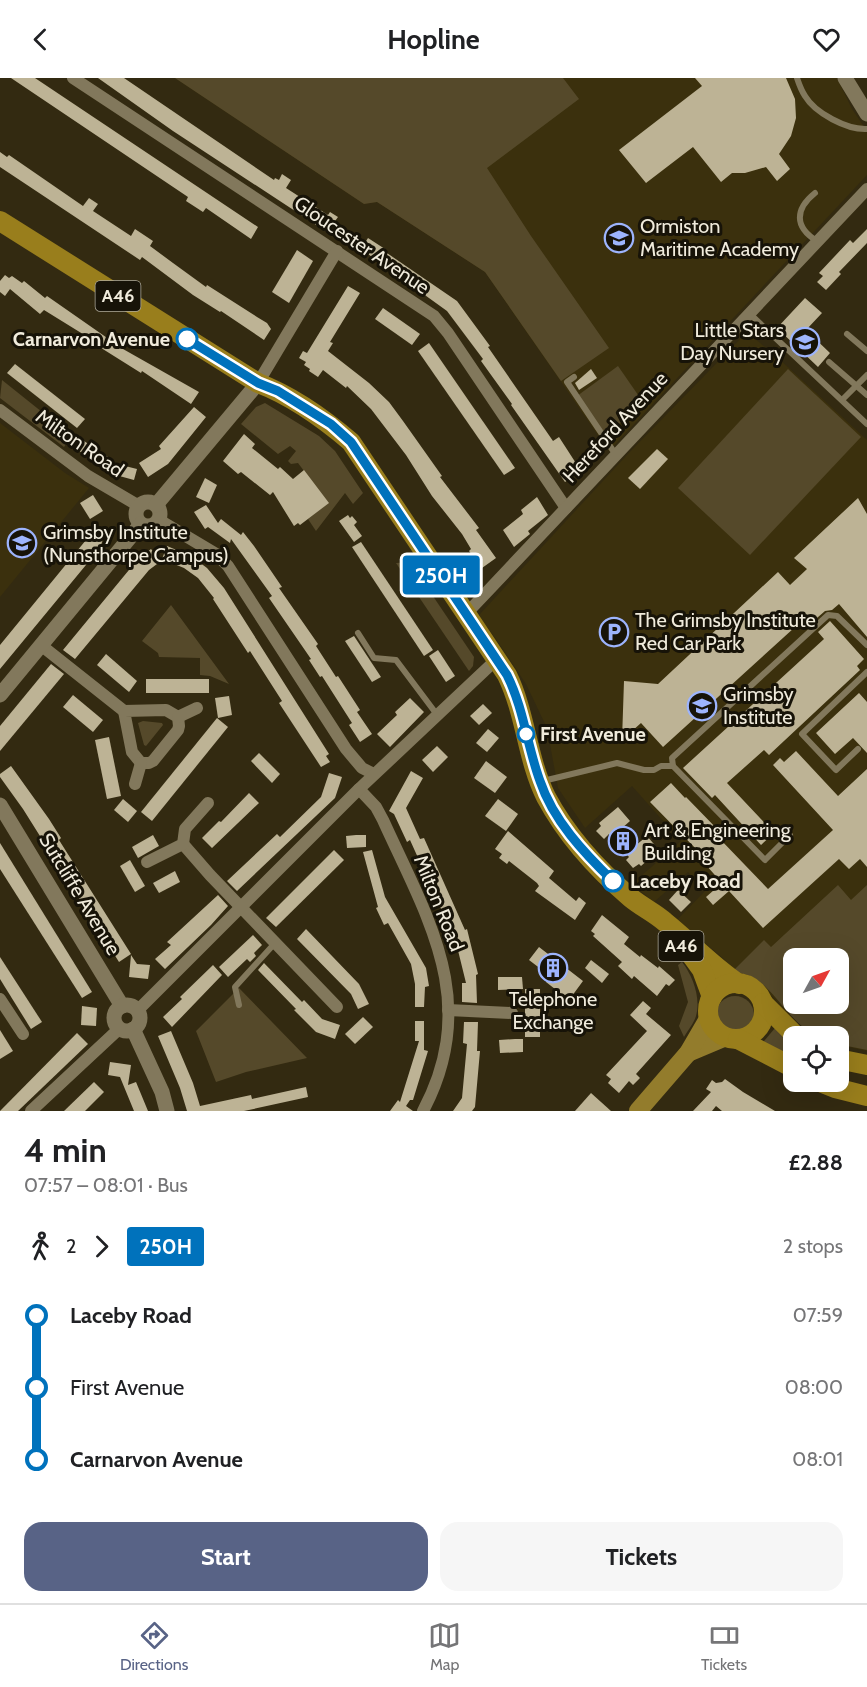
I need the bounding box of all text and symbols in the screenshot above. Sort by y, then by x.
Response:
icon: back [24,23,57,56]
text: Hopline [387,23,480,56]
icon: heart [810,23,843,56]
street label: Gloucester Avenue [290,191,434,299]
place label: Ormiston Maritime Academy [640,214,799,261]
school or university icon: Ormiston Maritime Academy [603,222,635,254]
road number: A46 [96,281,140,311]
place label: Little Stars Day Nursery [680,318,784,365]
school or university icon: Little Stars Day Nursery [789,326,821,358]
place label: Carnarvon Avenue [13,327,170,351]
marker: Carnarvon Avenue [176,328,198,350]
street label: Hereford Avenue [557,367,673,487]
street label: Milton Road [31,404,129,482]
place label: Grimsby Institute (Nunsthorpe Campus) [43,520,229,567]
school or university icon: Grimsby Institute (Nunsthorpe Campus) [6,527,38,559]
line badge: 250H [399,556,483,594]
text: 250H [415,563,467,588]
place label: The Grimsby Institute Red Car Park [635,608,816,655]
parking icon: The Grimsby Institute Red Car Park [598,616,630,648]
place label: Grimsby Institute [723,682,794,729]
school or university icon: Grimsby Institute [686,690,718,722]
place label: First Avenue [540,722,646,746]
marker: First Avenue [517,725,535,743]
place label: Art & Engineering Building [644,818,792,865]
building icon: Art & Engineering Building [607,825,639,857]
street label: Sutcliffe Avenue [34,829,126,959]
street label: Milton Road [409,851,469,955]
place label: Laceby Road [630,869,741,893]
marker: Laceby Road [602,870,624,892]
road number: A46 [658,931,704,961]
north arrow [783,948,849,1014]
map controls [783,948,849,1092]
building icon: Telephone Exchange [537,952,569,984]
place label: Telephone Exchange [509,987,597,1034]
button: locate [783,1026,849,1092]
text: 4 min [24,1130,107,1170]
text: £2.88 [788,1149,843,1176]
text: 07:57 – 08:01 · Bus [24,1173,188,1197]
icon: walk [24,1230,57,1263]
icon: forward [85,1230,118,1263]
text: 2 [66,1234,76,1258]
text: 250H [139,1234,192,1259]
text: 2 stops [783,1234,843,1258]
text: Laceby Road [70,1302,192,1329]
text: 07:59 [793,1303,843,1327]
text: First Avenue [70,1374,184,1401]
text: 08:00 [785,1375,843,1399]
text: Carnarvon Avenue [70,1446,243,1473]
text: 08:01 [792,1447,843,1471]
button: Start [24,1522,428,1591]
button: Tickets [440,1522,843,1591]
tab: Directions [120,1619,188,1674]
tab: Map [428,1619,461,1674]
tab: Tickets [701,1619,747,1674]

